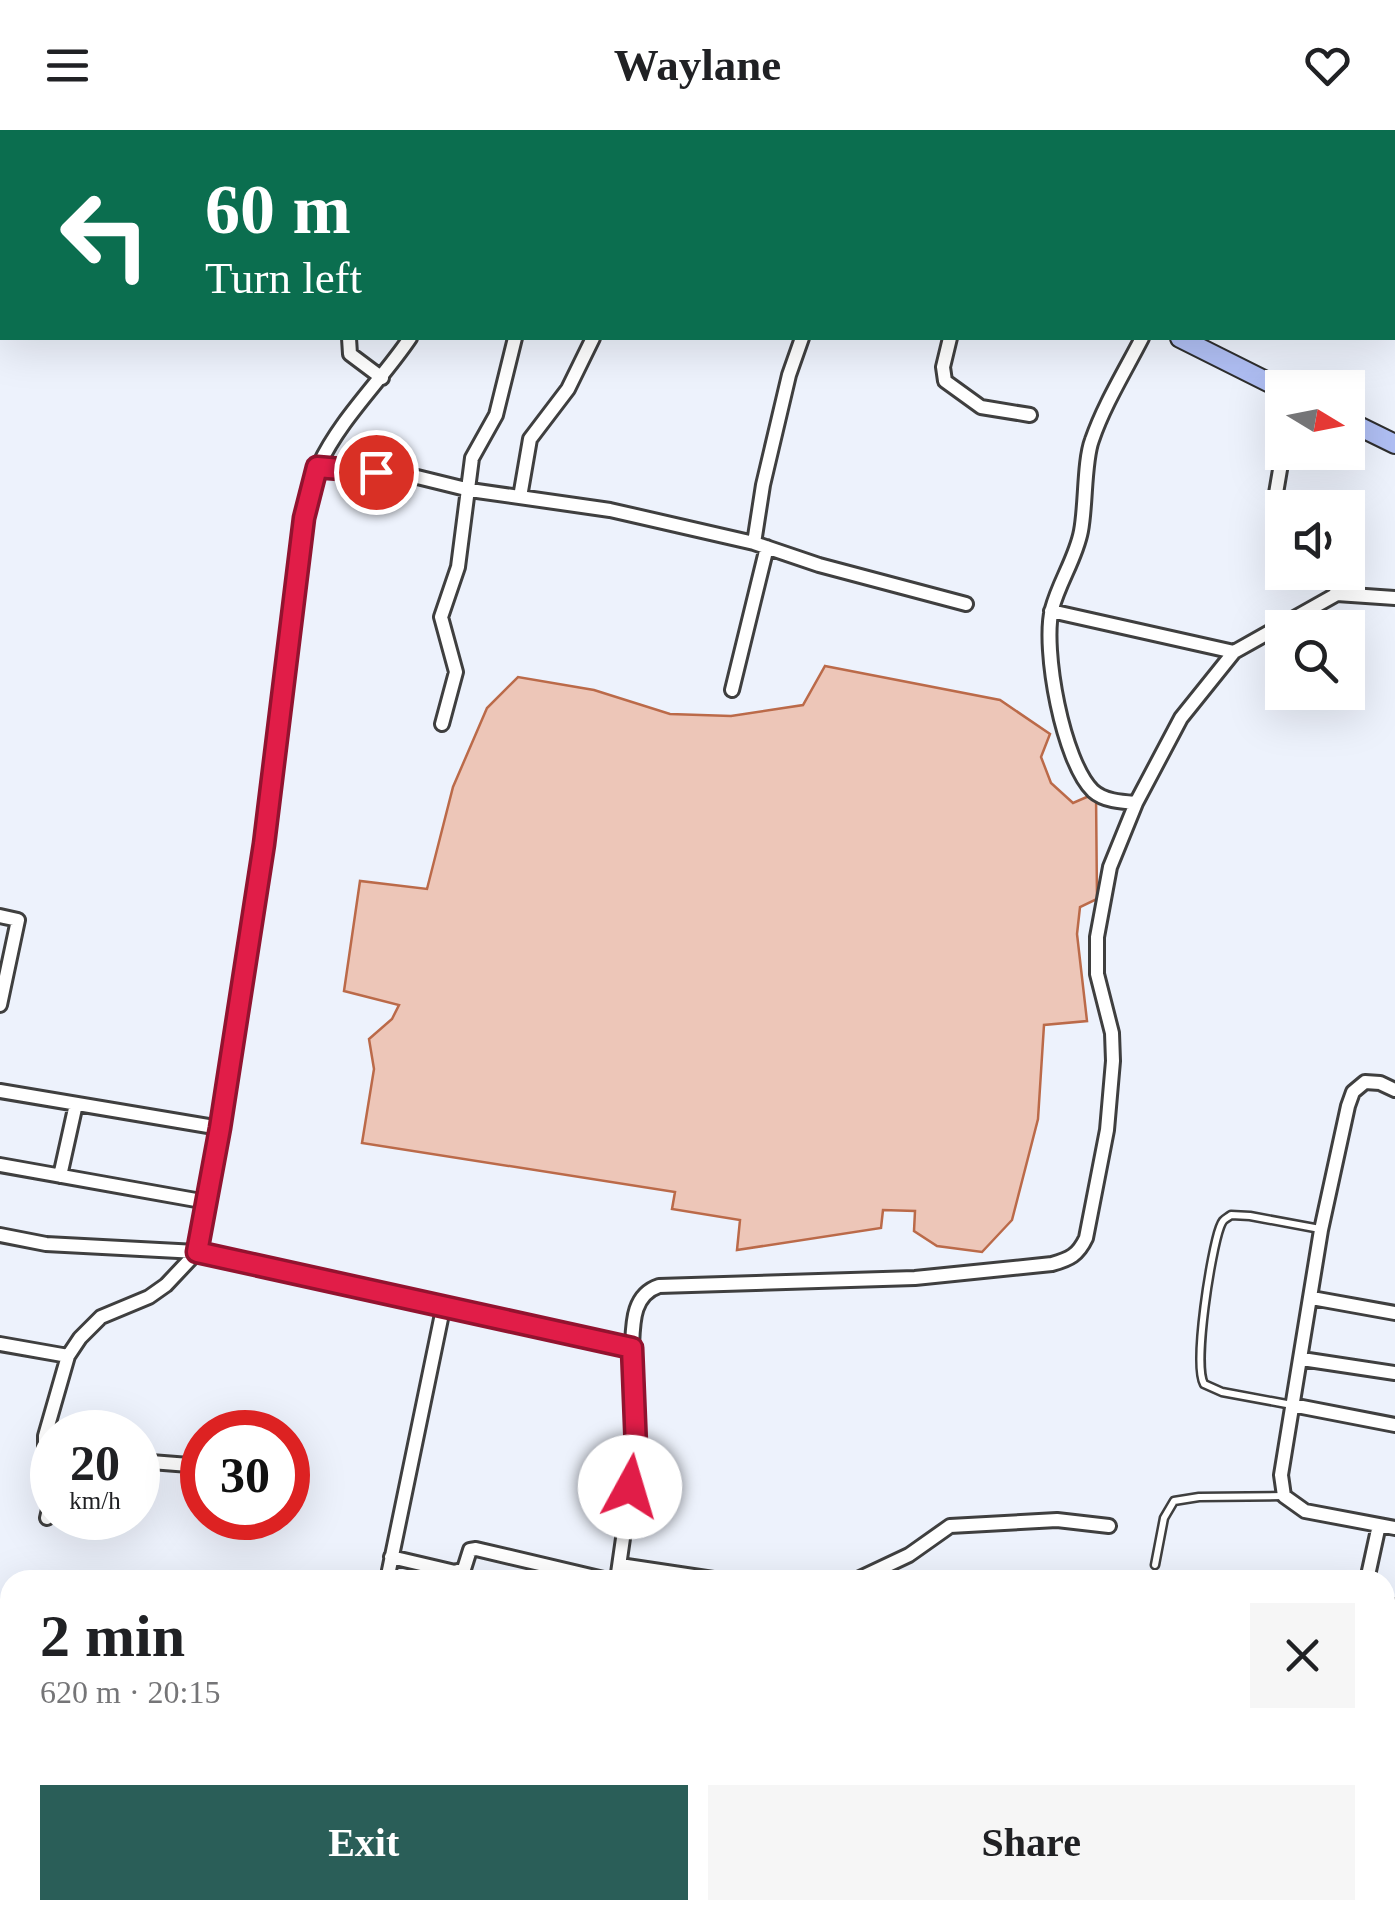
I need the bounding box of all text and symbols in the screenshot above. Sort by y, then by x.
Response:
icon: menu [40,38,95,93]
icon: heart [1300,38,1355,93]
text: Waylane [614,40,781,90]
icon: left [40,170,170,300]
text: 60 m [205,171,351,248]
text: Turn left [205,253,362,303]
north arrow [1265,370,1365,470]
map controls [1265,370,1365,710]
pin [334,430,419,515]
icon: arrive [349,445,404,500]
button: sound [1265,490,1365,590]
button: search [1265,610,1365,710]
speed limit sign: 30 [180,1410,310,1540]
text: 20 [70,1435,120,1491]
position arrow [578,1435,682,1539]
text: km/h [69,1487,121,1514]
text: 2 min [40,1603,185,1669]
button: close [1250,1603,1355,1708]
text: 620 m · 20:15 [40,1674,220,1710]
button: Exit [40,1785,688,1900]
button: Share [708,1785,1355,1900]

